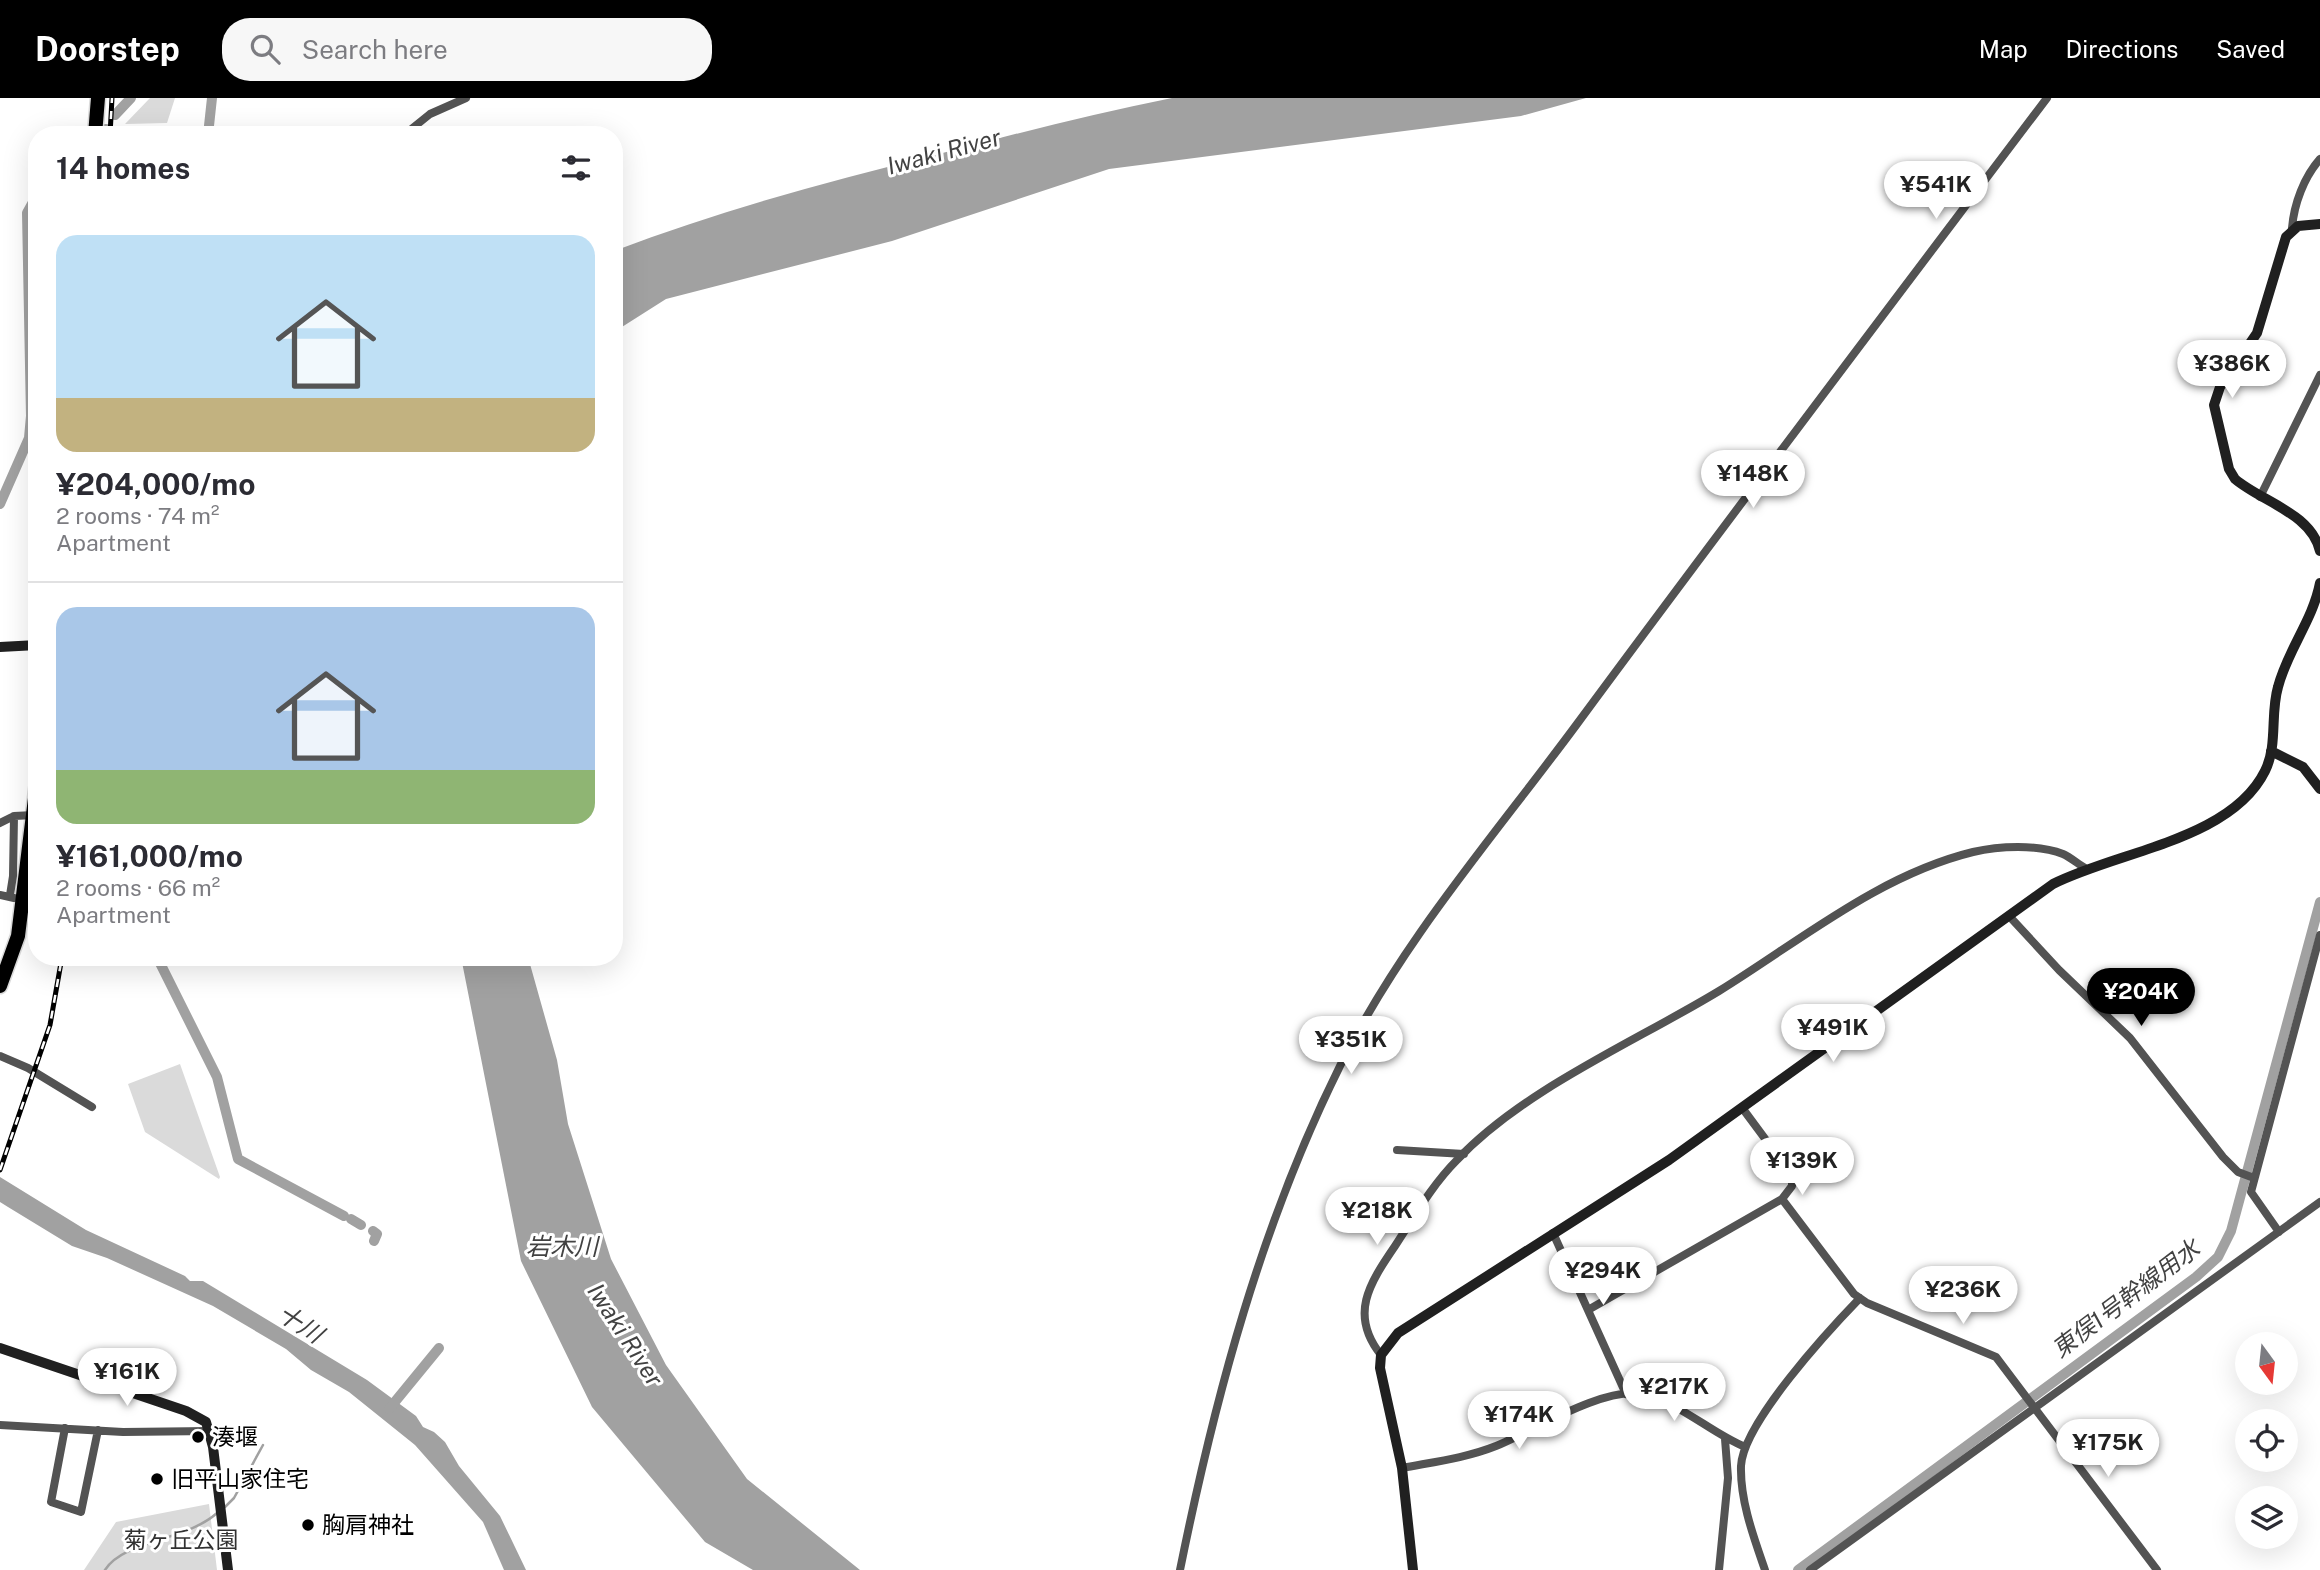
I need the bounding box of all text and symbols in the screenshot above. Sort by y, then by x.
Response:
search box [222,18,712,81]
text: Doorstep [35,30,180,68]
icon: search [246,30,284,68]
text: Search here [302,34,448,65]
text: Map [1979,35,2028,63]
text: Directions [2066,35,2178,63]
text: Saved [2216,35,2285,63]
water label: Iwaki River [884,122,1005,180]
icon: filters [557,149,595,187]
text: 14 homes [56,150,190,186]
pin: ¥541K [1887,162,1985,221]
text: ¥541K [1900,170,1972,197]
icon: home [263,281,389,407]
pin: ¥386K [2183,341,2281,400]
text: ¥386K [2193,349,2271,376]
pin: ¥148K [1704,450,1802,510]
text: ¥148K [1717,459,1789,486]
text: ¥204,000/mo [56,466,255,502]
text: 2 rooms · 74 m² [56,502,219,529]
text: Apartment [56,529,171,556]
icon: home [263,653,389,779]
text: ¥161,000/mo [56,838,243,874]
text: 2 rooms · 66 m² [56,874,220,901]
text: Apartment [56,901,171,928]
pin: ¥204K [2092,968,2190,1028]
text: ¥204K [2103,977,2179,1004]
pin: ¥491K [1784,1004,1882,1064]
text: ¥491K [1797,1013,1869,1040]
pin: ¥351K [1302,1016,1400,1076]
text: ¥351K [1315,1025,1387,1052]
pin: ¥139K [1753,1138,1851,1197]
text: ¥139K [1766,1146,1838,1173]
pin: ¥218K [1328,1188,1426,1247]
text: ¥218K [1341,1196,1413,1223]
water label: 岩木川 [526,1232,601,1260]
water label: 東俣1号幹線用水 [2046,1232,2207,1363]
pin: ¥294K [1554,1248,1652,1307]
text: ¥294K [1565,1256,1641,1283]
pin: ¥236K [1914,1266,2012,1326]
text: ¥236K [1925,1275,2001,1302]
water label: Iwaki River [582,1278,670,1392]
water label: 十川 [273,1298,331,1350]
north arrow [2235,1332,2298,1395]
map controls [2235,1332,2298,1549]
pin: ¥161K [78,1348,176,1408]
text: ¥161K [94,1357,160,1384]
pin: ¥217K [1625,1364,1723,1423]
text: ¥217K [1639,1372,1709,1399]
pin: ¥174K [1470,1392,1568,1451]
text: ¥174K [1484,1400,1554,1427]
button: locate [2235,1409,2298,1472]
pin: ¥175K [2059,1420,2157,1479]
place label: 湊堰 [212,1423,258,1450]
text: ¥175K [2072,1428,2144,1455]
marker: 湊堰 [190,1429,206,1445]
place label: 旧平山家住宅 [171,1465,309,1492]
marker: 旧平山家住宅 [149,1471,165,1487]
button: layers [2235,1486,2298,1549]
place label: 胸肩神社 [322,1511,414,1538]
marker: 胸肩神社 [300,1517,316,1533]
park label: 菊ヶ丘公園 [124,1526,239,1553]

